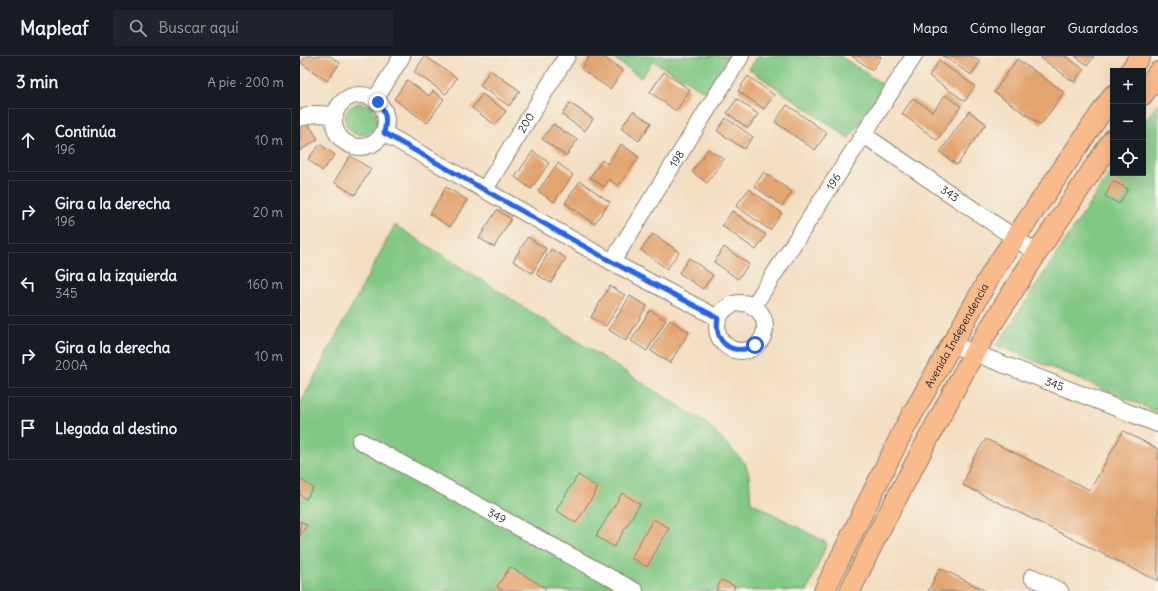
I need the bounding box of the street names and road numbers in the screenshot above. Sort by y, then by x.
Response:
street label: 200 [515,110,537,135]
street label: 198 [666,148,687,170]
street label: 196 [823,171,844,193]
street label: 343 [938,183,962,205]
street label: Avenida Independencia [922,281,992,390]
street label: 345 [1043,374,1066,394]
street label: 349 [485,505,509,526]

